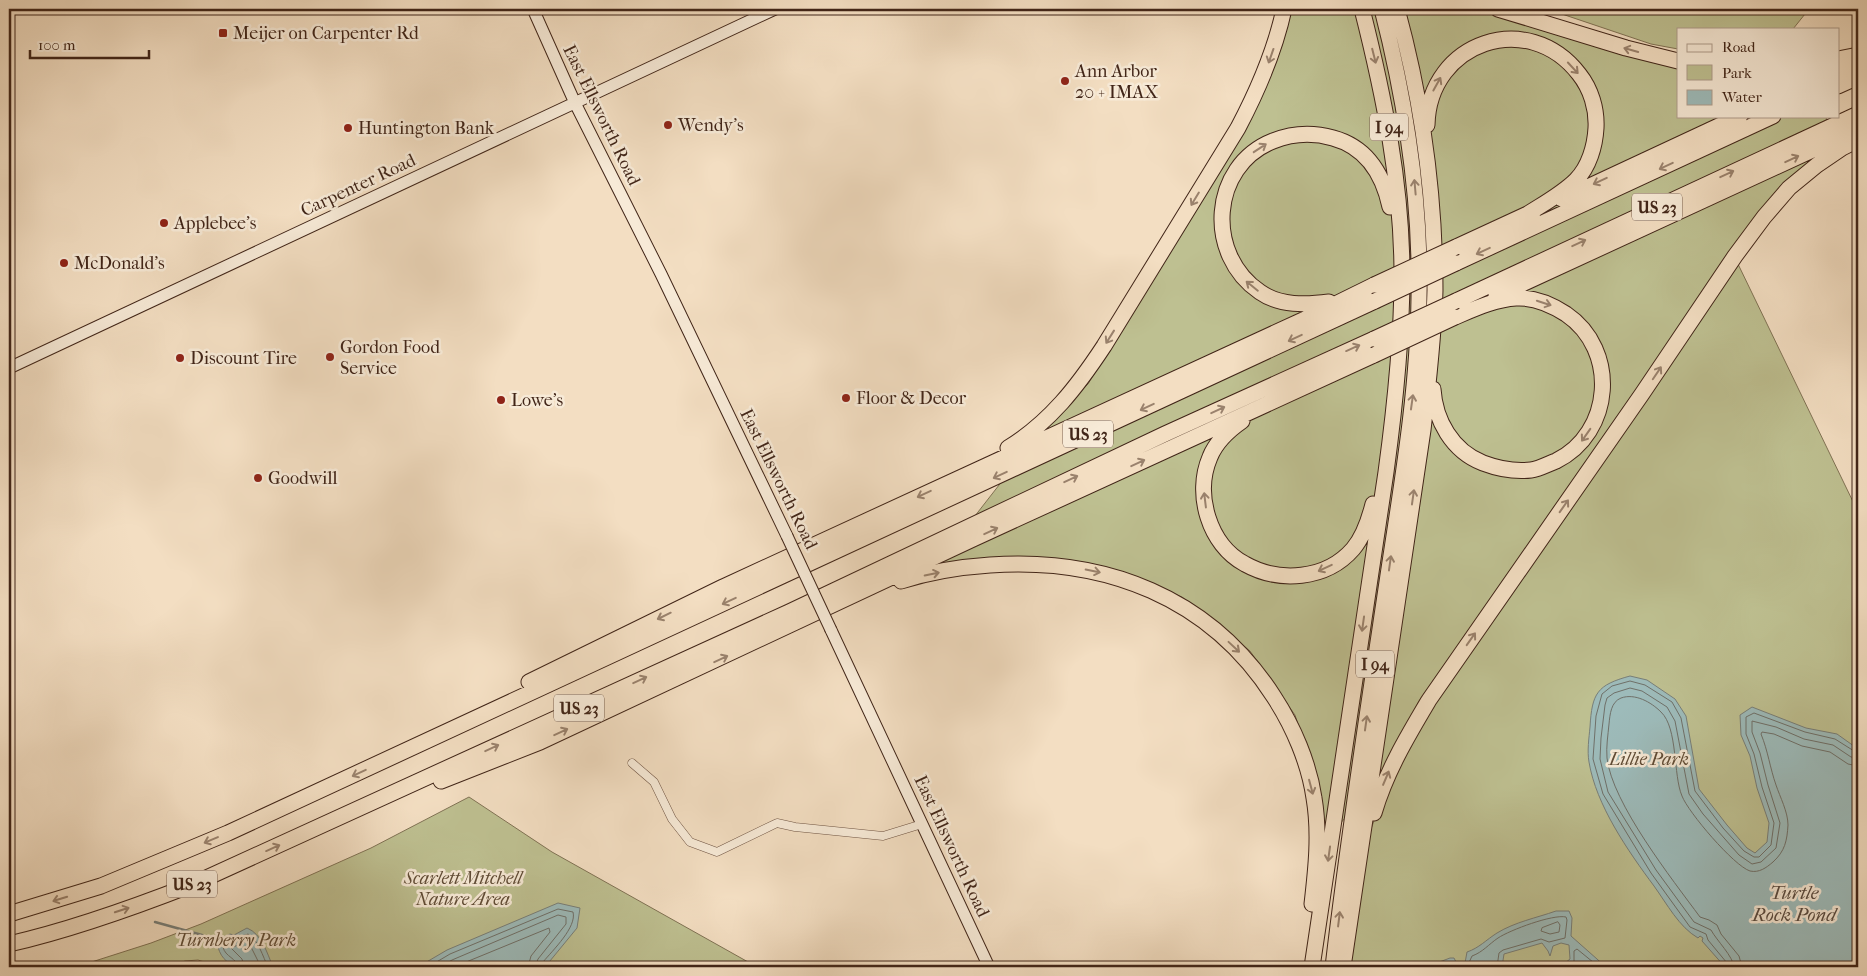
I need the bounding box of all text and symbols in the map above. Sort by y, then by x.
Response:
place label: Meijer on Carpenter Rd [233,23,419,44]
marker: Meijer on Carpenter Rd [217,27,229,39]
scale bar [30,28,149,60]
legend [1677,28,1840,118]
text: 100 m [38,36,76,54]
text: Road [1722,38,1756,56]
street label: East Ellsworth Road [558,41,645,189]
one-way arrow [1623,44,1639,54]
one-way arrow [1265,47,1275,63]
one-way arrow [1370,48,1379,64]
place label: Ann Arbor 20 + IMAX [1074,61,1158,103]
one-way arrow [1567,61,1579,74]
text: Park [1722,64,1752,82]
marker: Ann Arbor 20 + IMAX [1059,75,1071,87]
one-way arrow [1432,77,1442,92]
text: Water [1721,88,1762,106]
road number: I 94 [1370,114,1408,140]
place label: Wendy's [677,115,744,136]
place label: Huntington Bank [358,118,495,139]
marker: Wendy's [662,119,674,131]
marker: Huntington Bank [342,122,354,134]
one-way arrow [1253,142,1267,152]
street label: Carpenter Road [297,150,419,221]
one-way arrow [1785,154,1800,164]
one-way arrow [1659,162,1674,172]
one-way arrow [1719,169,1734,179]
one-way arrow [1593,177,1608,186]
one-way arrow [1410,179,1419,195]
one-way arrow [1189,191,1199,205]
road number: US 23 [1632,193,1682,220]
place label: Applebee's [173,213,257,234]
marker: Applebee's [158,217,170,229]
one-way arrow [1571,238,1586,247]
one-way arrow [1475,246,1490,256]
place label: McDonald's [74,253,165,274]
marker: McDonald's [58,257,70,269]
one-way arrow [1246,281,1259,292]
one-way arrow [1536,299,1552,309]
one-way arrow [1104,330,1114,344]
one-way arrow [1288,334,1303,344]
place label: Gordon Food Service [340,337,440,379]
one-way arrow [1345,343,1360,353]
place label: Discount Tire [190,348,297,369]
marker: Gordon Food Service [324,351,336,363]
marker: Discount Tire [174,352,186,364]
one-way arrow [1652,366,1662,380]
place label: Floor & Decor [856,388,967,409]
place label: Lowe's [511,390,563,411]
marker: Floor & Decor [840,392,852,404]
marker: Lowe's [495,394,507,406]
one-way arrow [1407,394,1417,410]
one-way arrow [1140,402,1155,412]
street label: East Ellsworth Road [735,405,822,553]
one-way arrow [1210,405,1225,415]
road number: US 23 [1063,420,1113,448]
one-way arrow [1581,428,1591,442]
one-way arrow [1130,457,1145,467]
place label: Goodwill [268,468,337,489]
one-way arrow [993,471,1008,480]
marker: Goodwill [252,472,264,484]
one-way arrow [1063,474,1078,484]
one-way arrow [917,489,932,499]
one-way arrow [1408,490,1418,506]
one-way arrow [1200,492,1210,508]
one-way arrow [1559,499,1569,513]
one-way arrow [983,526,998,536]
one-way arrow [1385,555,1395,571]
one-way arrow [1318,564,1333,573]
one-way arrow [1085,567,1101,577]
one-way arrow [923,568,939,578]
one-way arrow [722,596,737,606]
one-way arrow [657,612,672,621]
one-way arrow [1358,615,1368,631]
one-way arrow [1466,633,1476,647]
one-way arrow [1228,641,1241,653]
road number: I 94 [1356,651,1394,678]
one-way arrow [713,653,728,663]
one-way arrow [632,675,647,685]
road number: US 23 [554,694,604,721]
one-way arrow [1361,716,1371,732]
one-way arrow [553,727,568,737]
one-way arrow [484,742,499,752]
park label: Lillie Park [1607,749,1689,770]
one-way arrow [352,768,367,778]
one-way arrow [1382,771,1392,786]
street label: East Ellsworth Road [909,772,994,921]
one-way arrow [1307,779,1317,795]
one-way arrow [204,836,219,846]
one-way arrow [265,842,280,852]
one-way arrow [1324,845,1334,861]
park label: Scarlett Mitchell Nature Area [403,868,525,910]
road number: US 23 [167,871,217,898]
water label: Turtle Rock Pond [1750,882,1838,926]
one-way arrow [52,895,68,905]
one-way arrow [114,904,130,914]
one-way arrow [1334,911,1344,927]
park label: Turnberry Park [176,930,296,951]

